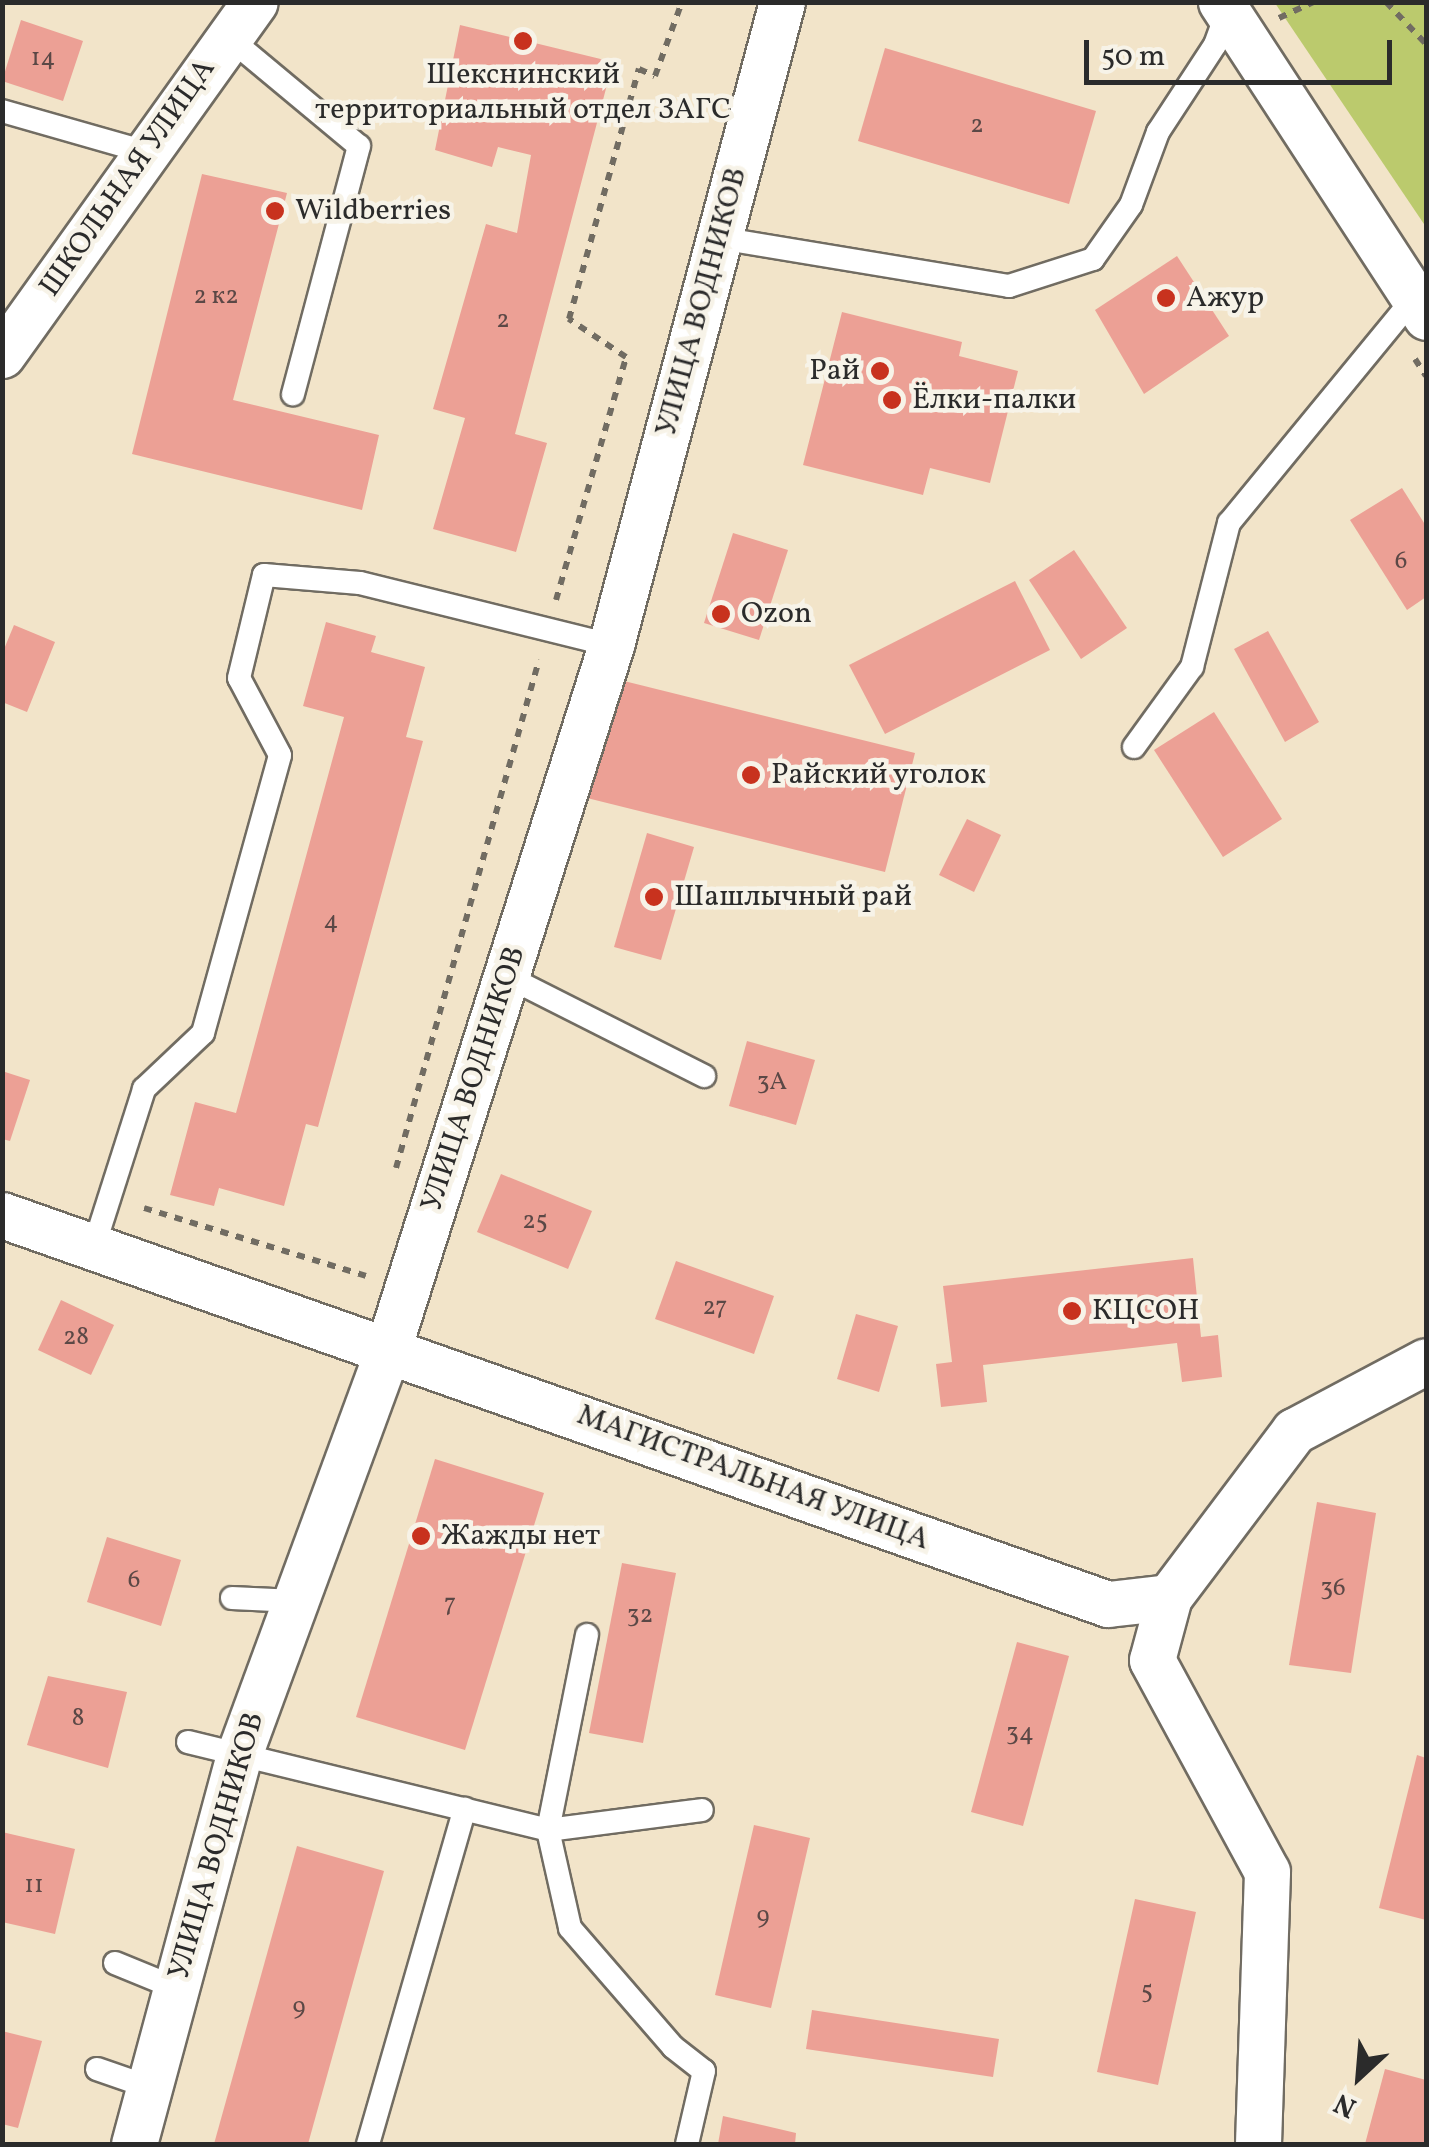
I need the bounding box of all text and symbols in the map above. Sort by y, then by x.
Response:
scale bar [1089,20,1396,82]
marker: Шекснинский территориальный отдел ЗАГС [512,30,534,52]
text: 50 m [1101,36,1165,78]
house number: 14 [31,44,55,74]
street label: ШКОЛЬНАЯ УЛИЦА [32,52,224,304]
place label: Шекснинский территориальный отдел ЗАГС [315,57,731,128]
house number: 2 [970,111,984,141]
street label: УЛИЦА ВОДНИКОВ [649,164,755,440]
place label: Wildberries [295,193,451,229]
marker: Wildberries [264,200,286,222]
place label: Ажур [1186,280,1264,316]
house number: 2 к2 [193,282,239,312]
marker: Ажур [1155,287,1177,309]
house number: 2 [496,306,510,336]
place label: Рай [809,353,860,389]
marker: Рай [869,360,891,382]
place label: Ёлки-палки [912,382,1076,418]
marker: Ёлки-палки [881,389,903,411]
house number: 6 [1395,547,1407,577]
place label: Ozon [741,596,812,632]
marker: Ozon [710,603,732,625]
place label: Райский уголок [771,757,987,793]
marker: Райский уголок [740,764,762,786]
place label: Шашлычный рай [674,879,912,915]
marker: Шашлычный рай [643,886,665,908]
house number: 4 [324,907,338,937]
street label: УЛИЦА ВОДНИКОВ [414,942,534,1216]
house number: 3А [757,1068,787,1098]
house number: 25 [522,1207,548,1237]
house number: 27 [703,1293,727,1323]
place label: КЦСОН [1092,1293,1200,1329]
marker: КЦСОН [1061,1300,1083,1322]
house number: 28 [63,1323,89,1353]
street label: МАГИСТРАЛЬНАЯ УЛИЦА [572,1397,934,1559]
place label: Жажды нет [441,1518,600,1554]
marker: Жажды нет [410,1525,432,1547]
house number: 6 [128,1566,140,1596]
house number: 36 [1320,1574,1346,1604]
house number: 7 [444,1590,456,1620]
house number: 32 [627,1601,653,1631]
house number: 8 [72,1704,84,1734]
street label: УЛИЦА ВОДНИКОВ [162,1708,272,1984]
house number: 34 [1006,1719,1034,1749]
house number: 11 [24,1871,44,1901]
house number: 9 [757,1902,769,1932]
house number: 5 [1141,1977,1153,2007]
house number: 9 [293,1993,305,2023]
north arrow [1309,2027,1409,2127]
text: N [1328,2082,1363,2126]

